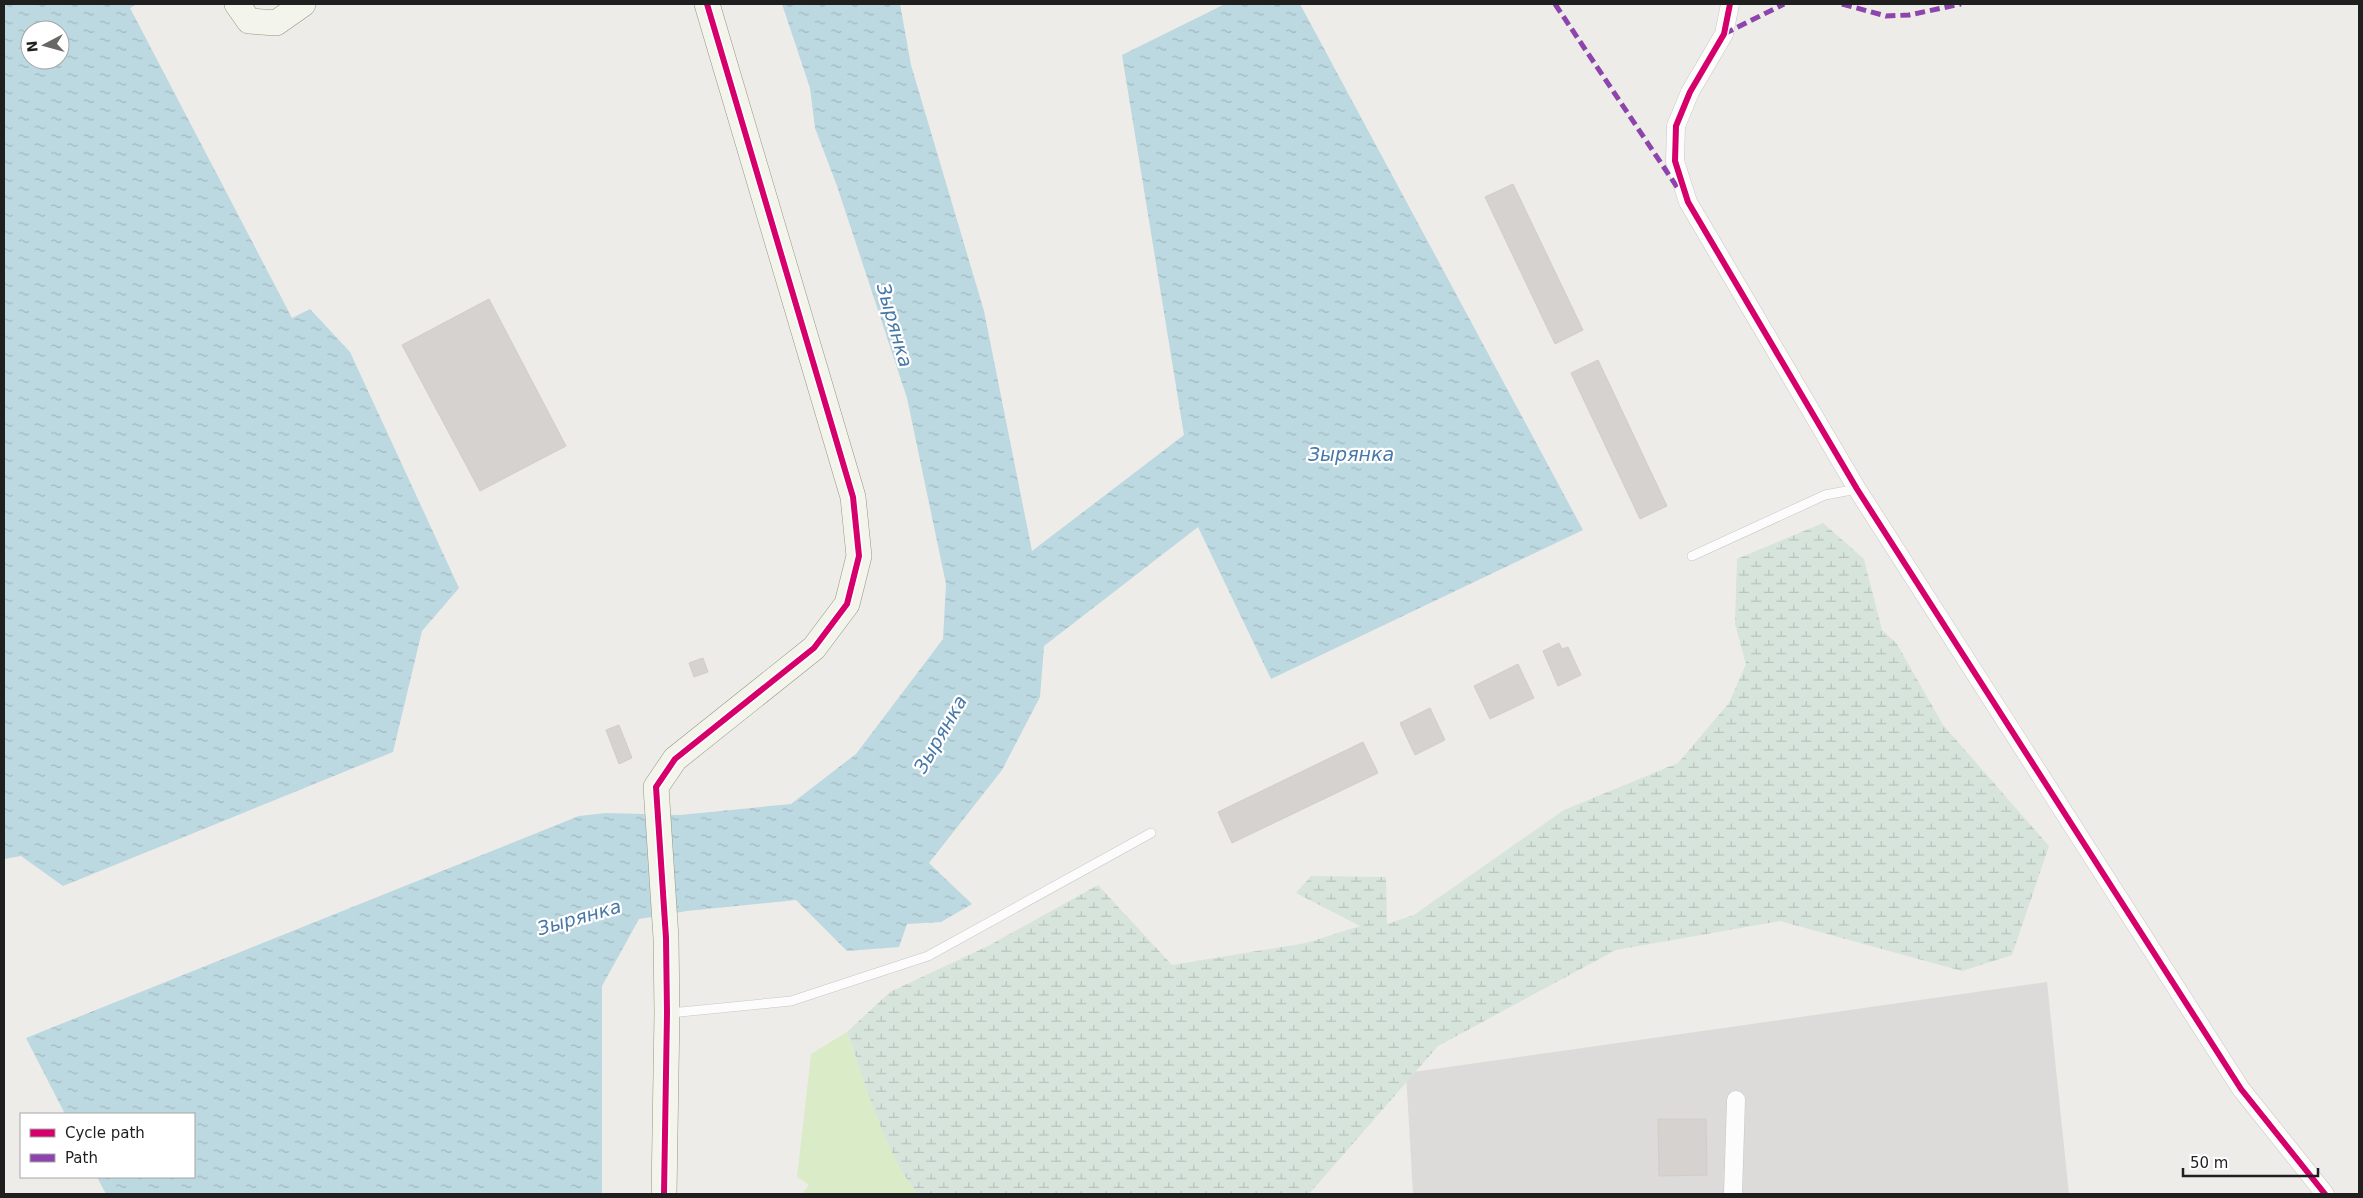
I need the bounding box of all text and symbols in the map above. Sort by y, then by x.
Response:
north arrow [20,20,70,70]
text: N [24,40,41,53]
water label: Зырянка [873,281,917,369]
water label: Зырянка [1308,443,1394,465]
water label: Зырянка [909,691,971,777]
water label: Зырянка [535,895,623,939]
legend [20,1113,195,1178]
text: Cycle path [65,1124,145,1142]
scale bar [2183,1146,2318,1178]
text: Path [65,1149,98,1167]
text: 50 m [2190,1154,2228,1172]

